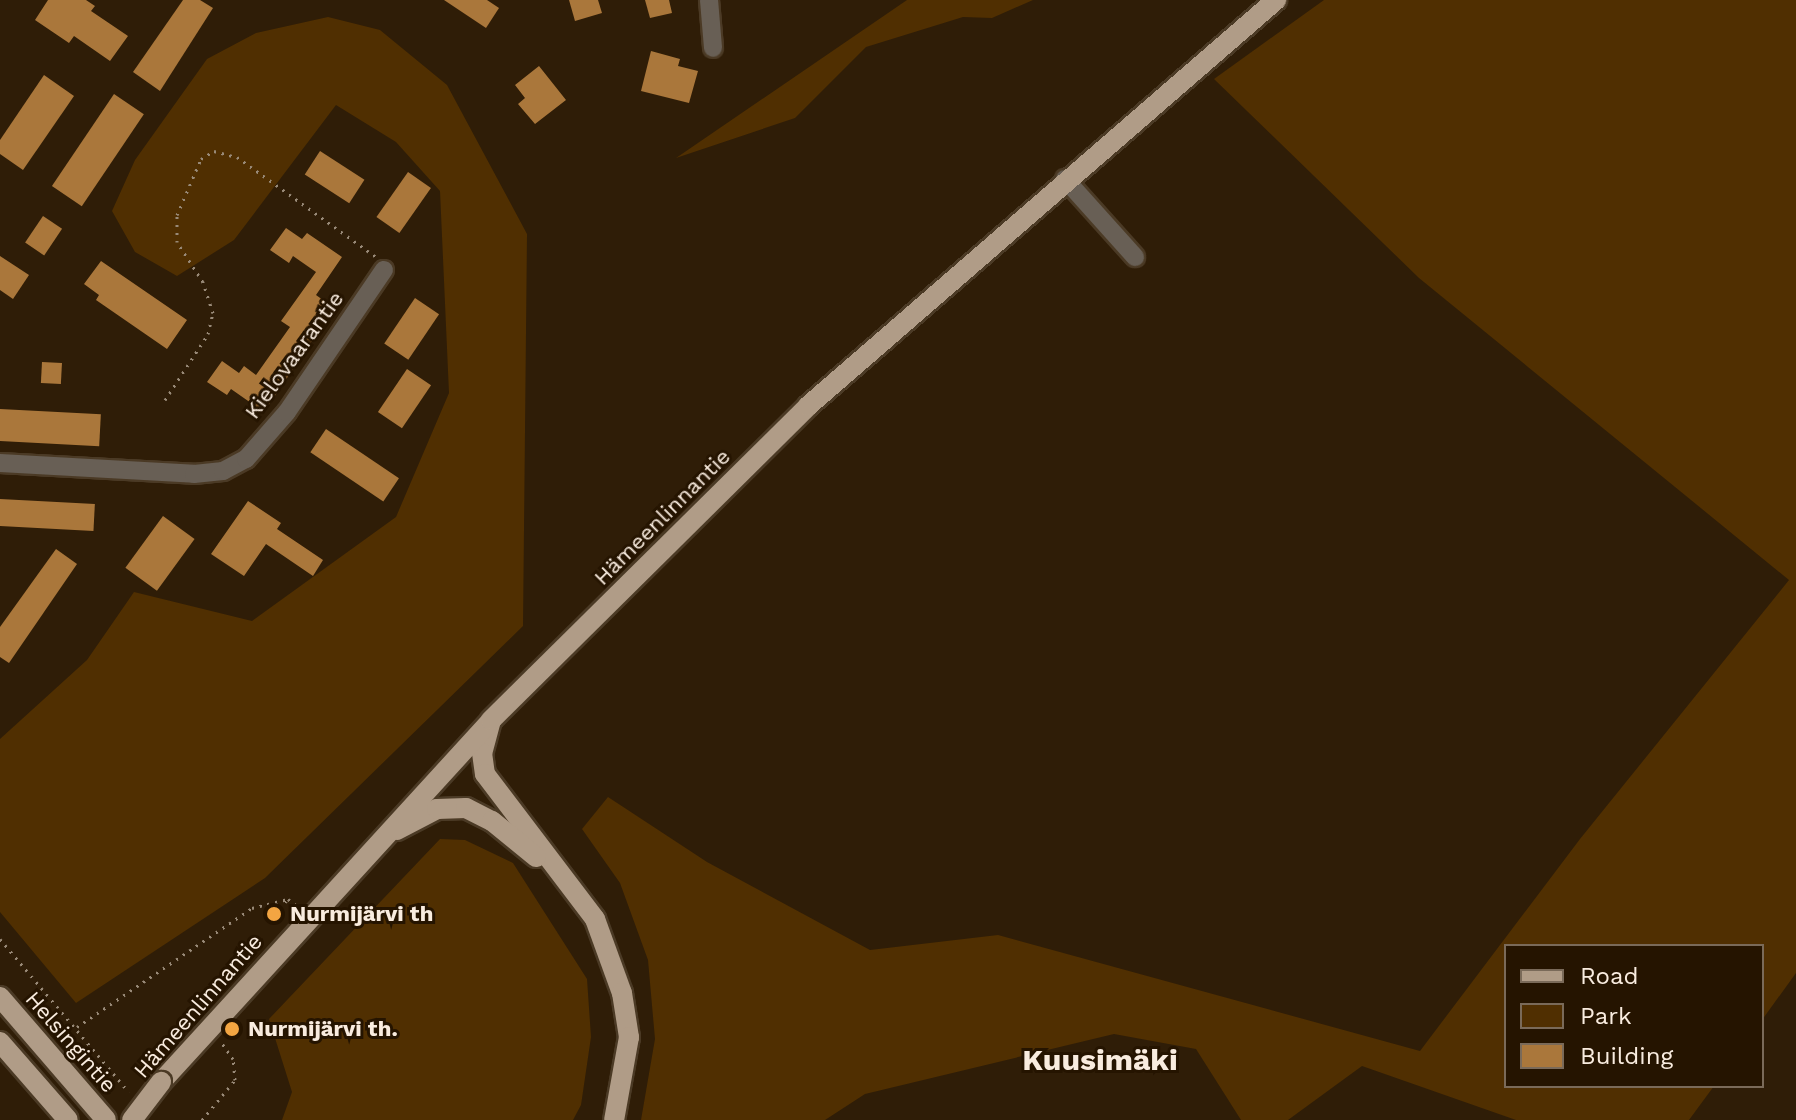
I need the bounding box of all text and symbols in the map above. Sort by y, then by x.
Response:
street label: Kielovaarantie [239,286,349,424]
street label: Hämeenlinnantie [588,443,736,591]
place label: Nurmijärvi th [290,901,434,927]
marker: Nurmijärvi th [265,905,283,923]
street label: Hämeenlinnantie [128,929,268,1083]
legend [1504,944,1764,1088]
text: Road [1580,962,1639,990]
street label: Helsingintie [20,986,122,1098]
text: Park [1580,1002,1632,1030]
place label: Nurmijärvi th. [248,1016,398,1042]
marker: Nurmijärvi th. [223,1020,241,1038]
district label: Kuusimäki [1022,1042,1178,1078]
text: Building [1580,1042,1673,1070]

